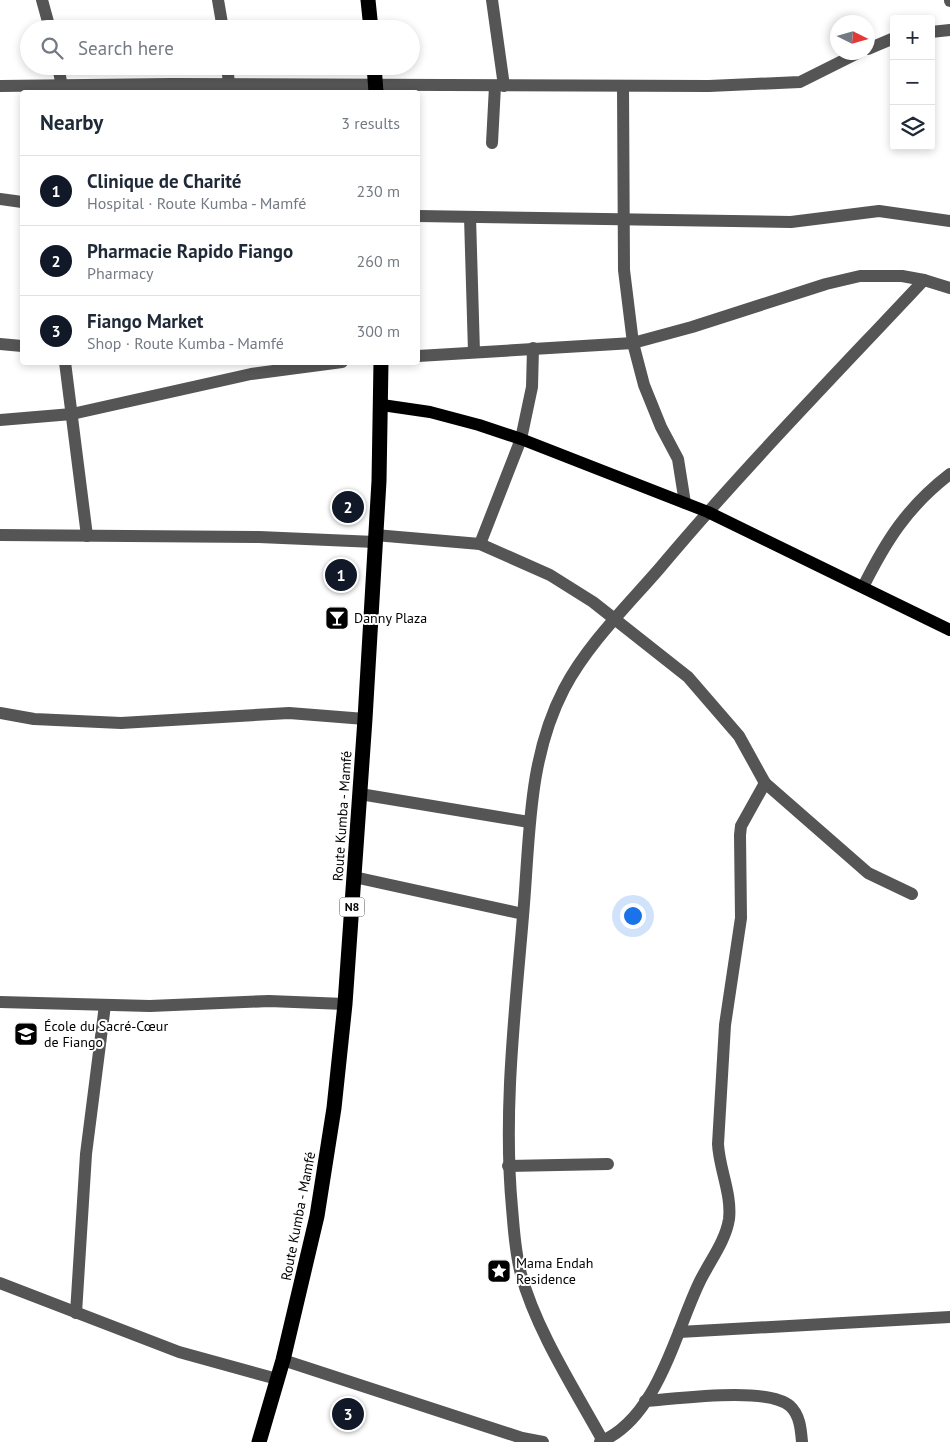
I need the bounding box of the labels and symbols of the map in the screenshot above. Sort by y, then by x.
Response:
north arrow [830,15,875,60]
pin: 2 [332,488,364,526]
pin: 1 [325,556,357,594]
bar icon: Danny Plaza [324,605,350,631]
place label: Danny Plaza [354,609,427,627]
street label: Route Kumba - Mamfé [328,750,356,882]
road number: N8 [340,898,364,916]
your location [620,903,646,929]
place label: École du Sacré-Cœur de Fiango [44,1017,168,1051]
school or university icon: École du Sacré-Cœur de Fiango [13,1021,39,1047]
street label: Route Kumba - Mamfé [277,1150,319,1282]
place label: Mama Endah Residence [516,1254,593,1288]
place icon: Mama Endah Residence [486,1258,512,1284]
pin: 3 [332,1395,364,1433]

